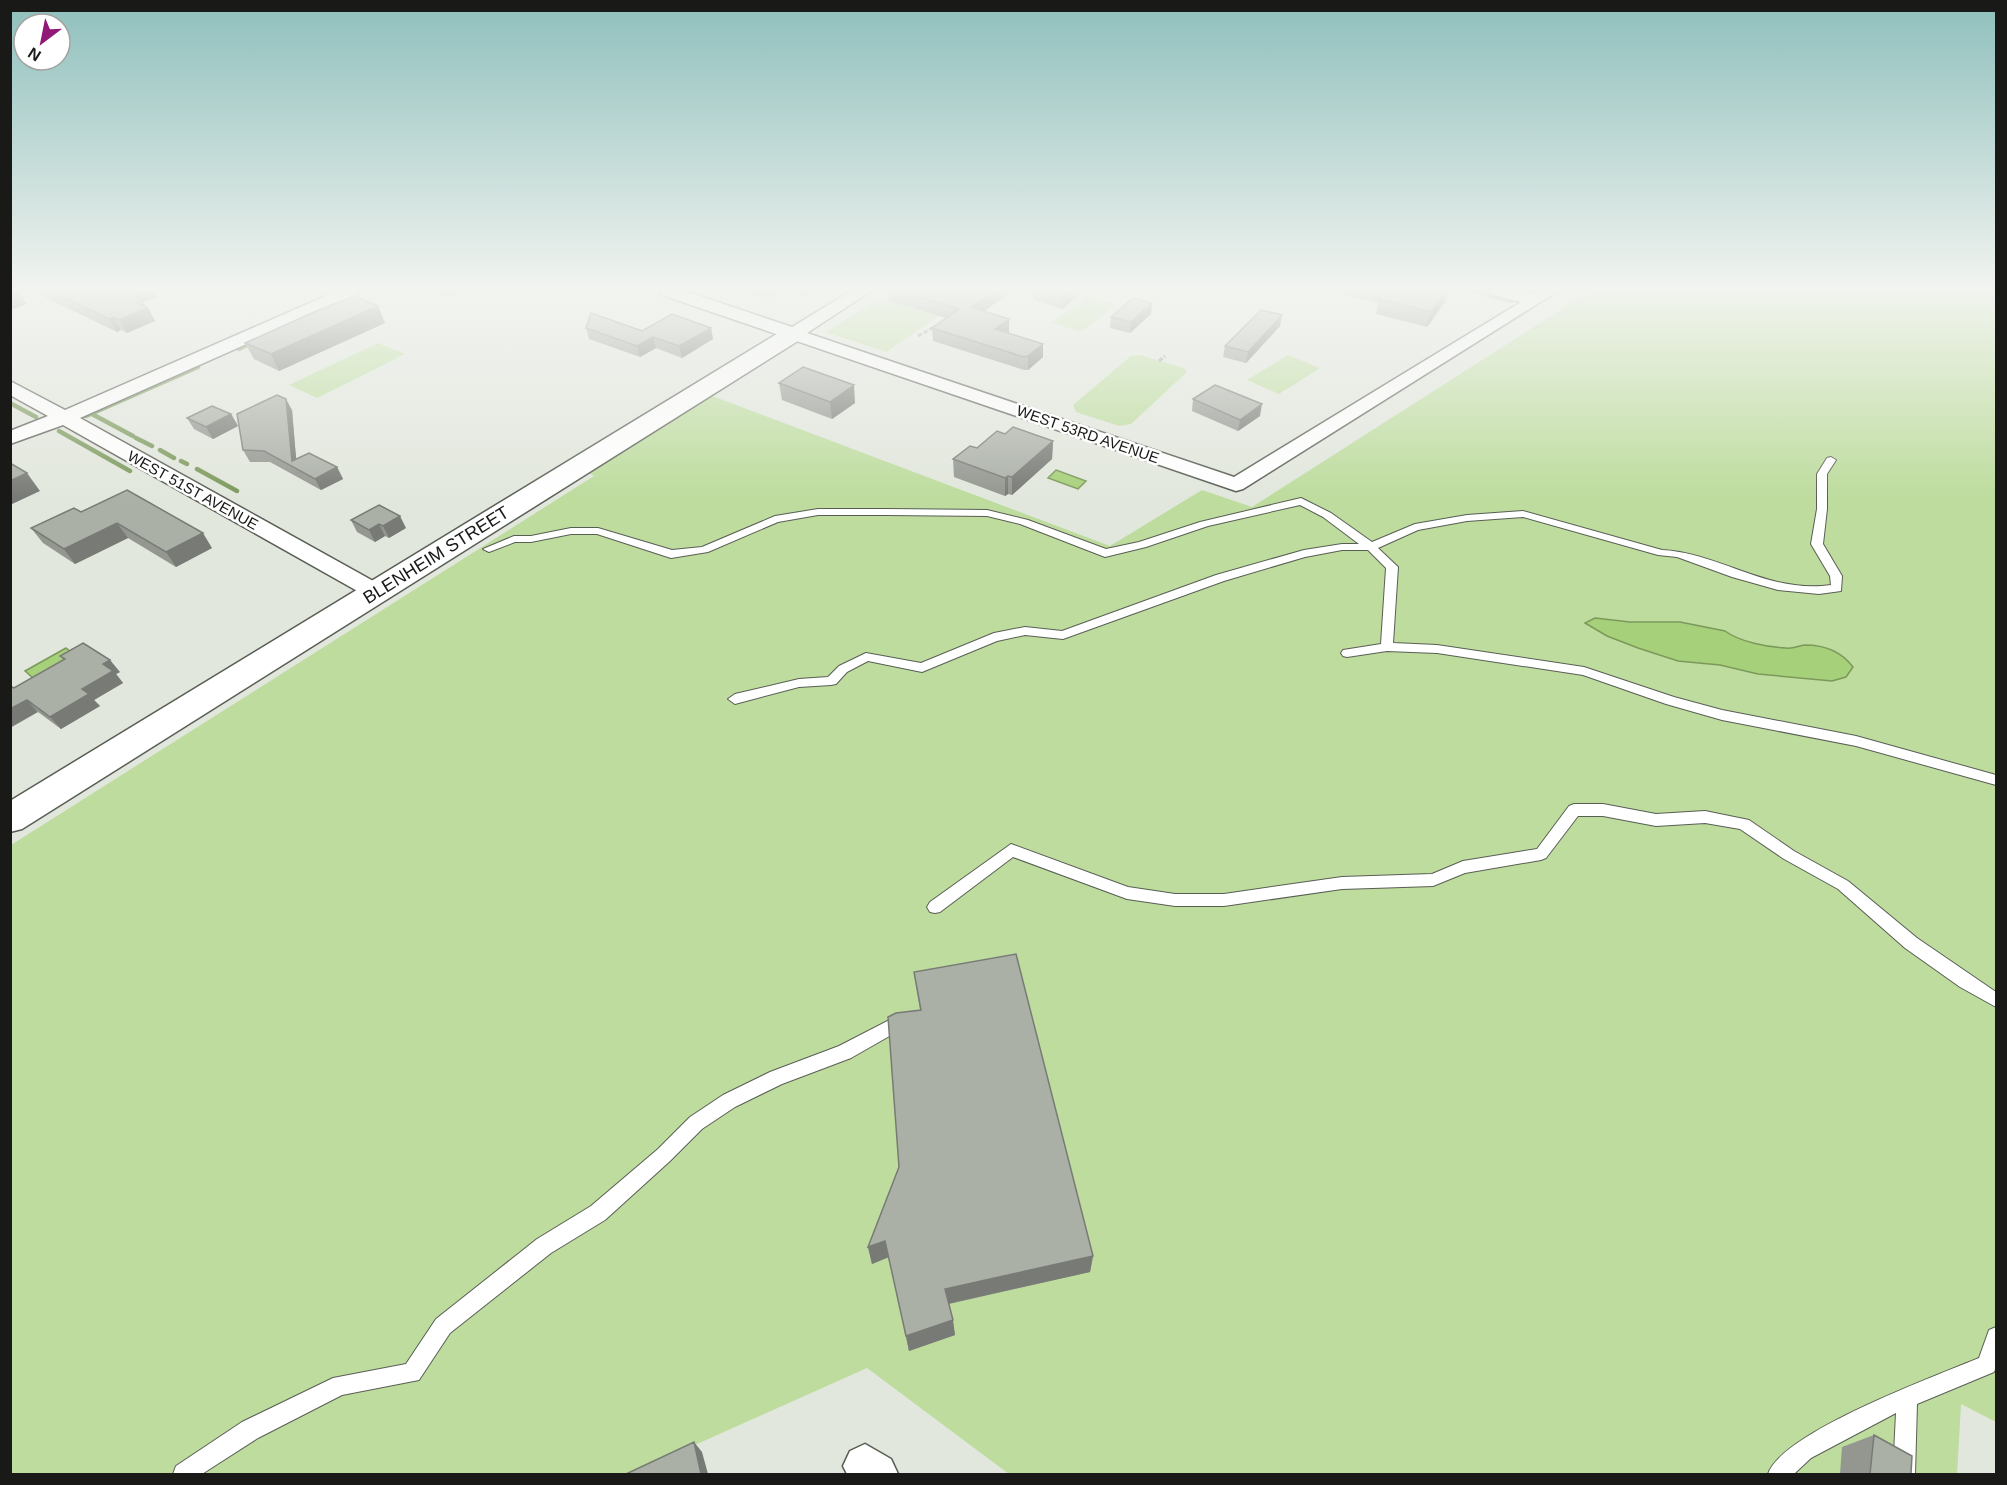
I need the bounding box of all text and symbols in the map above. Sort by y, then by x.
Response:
north arrow [12,12,72,72]
text: N [25,44,44,65]
street label: WEST 53RD AVENUE [1015,402,1161,466]
street label: WEST 51ST AVENUE [125,447,261,533]
street label: BLENHEIM STREET [359,502,513,608]

